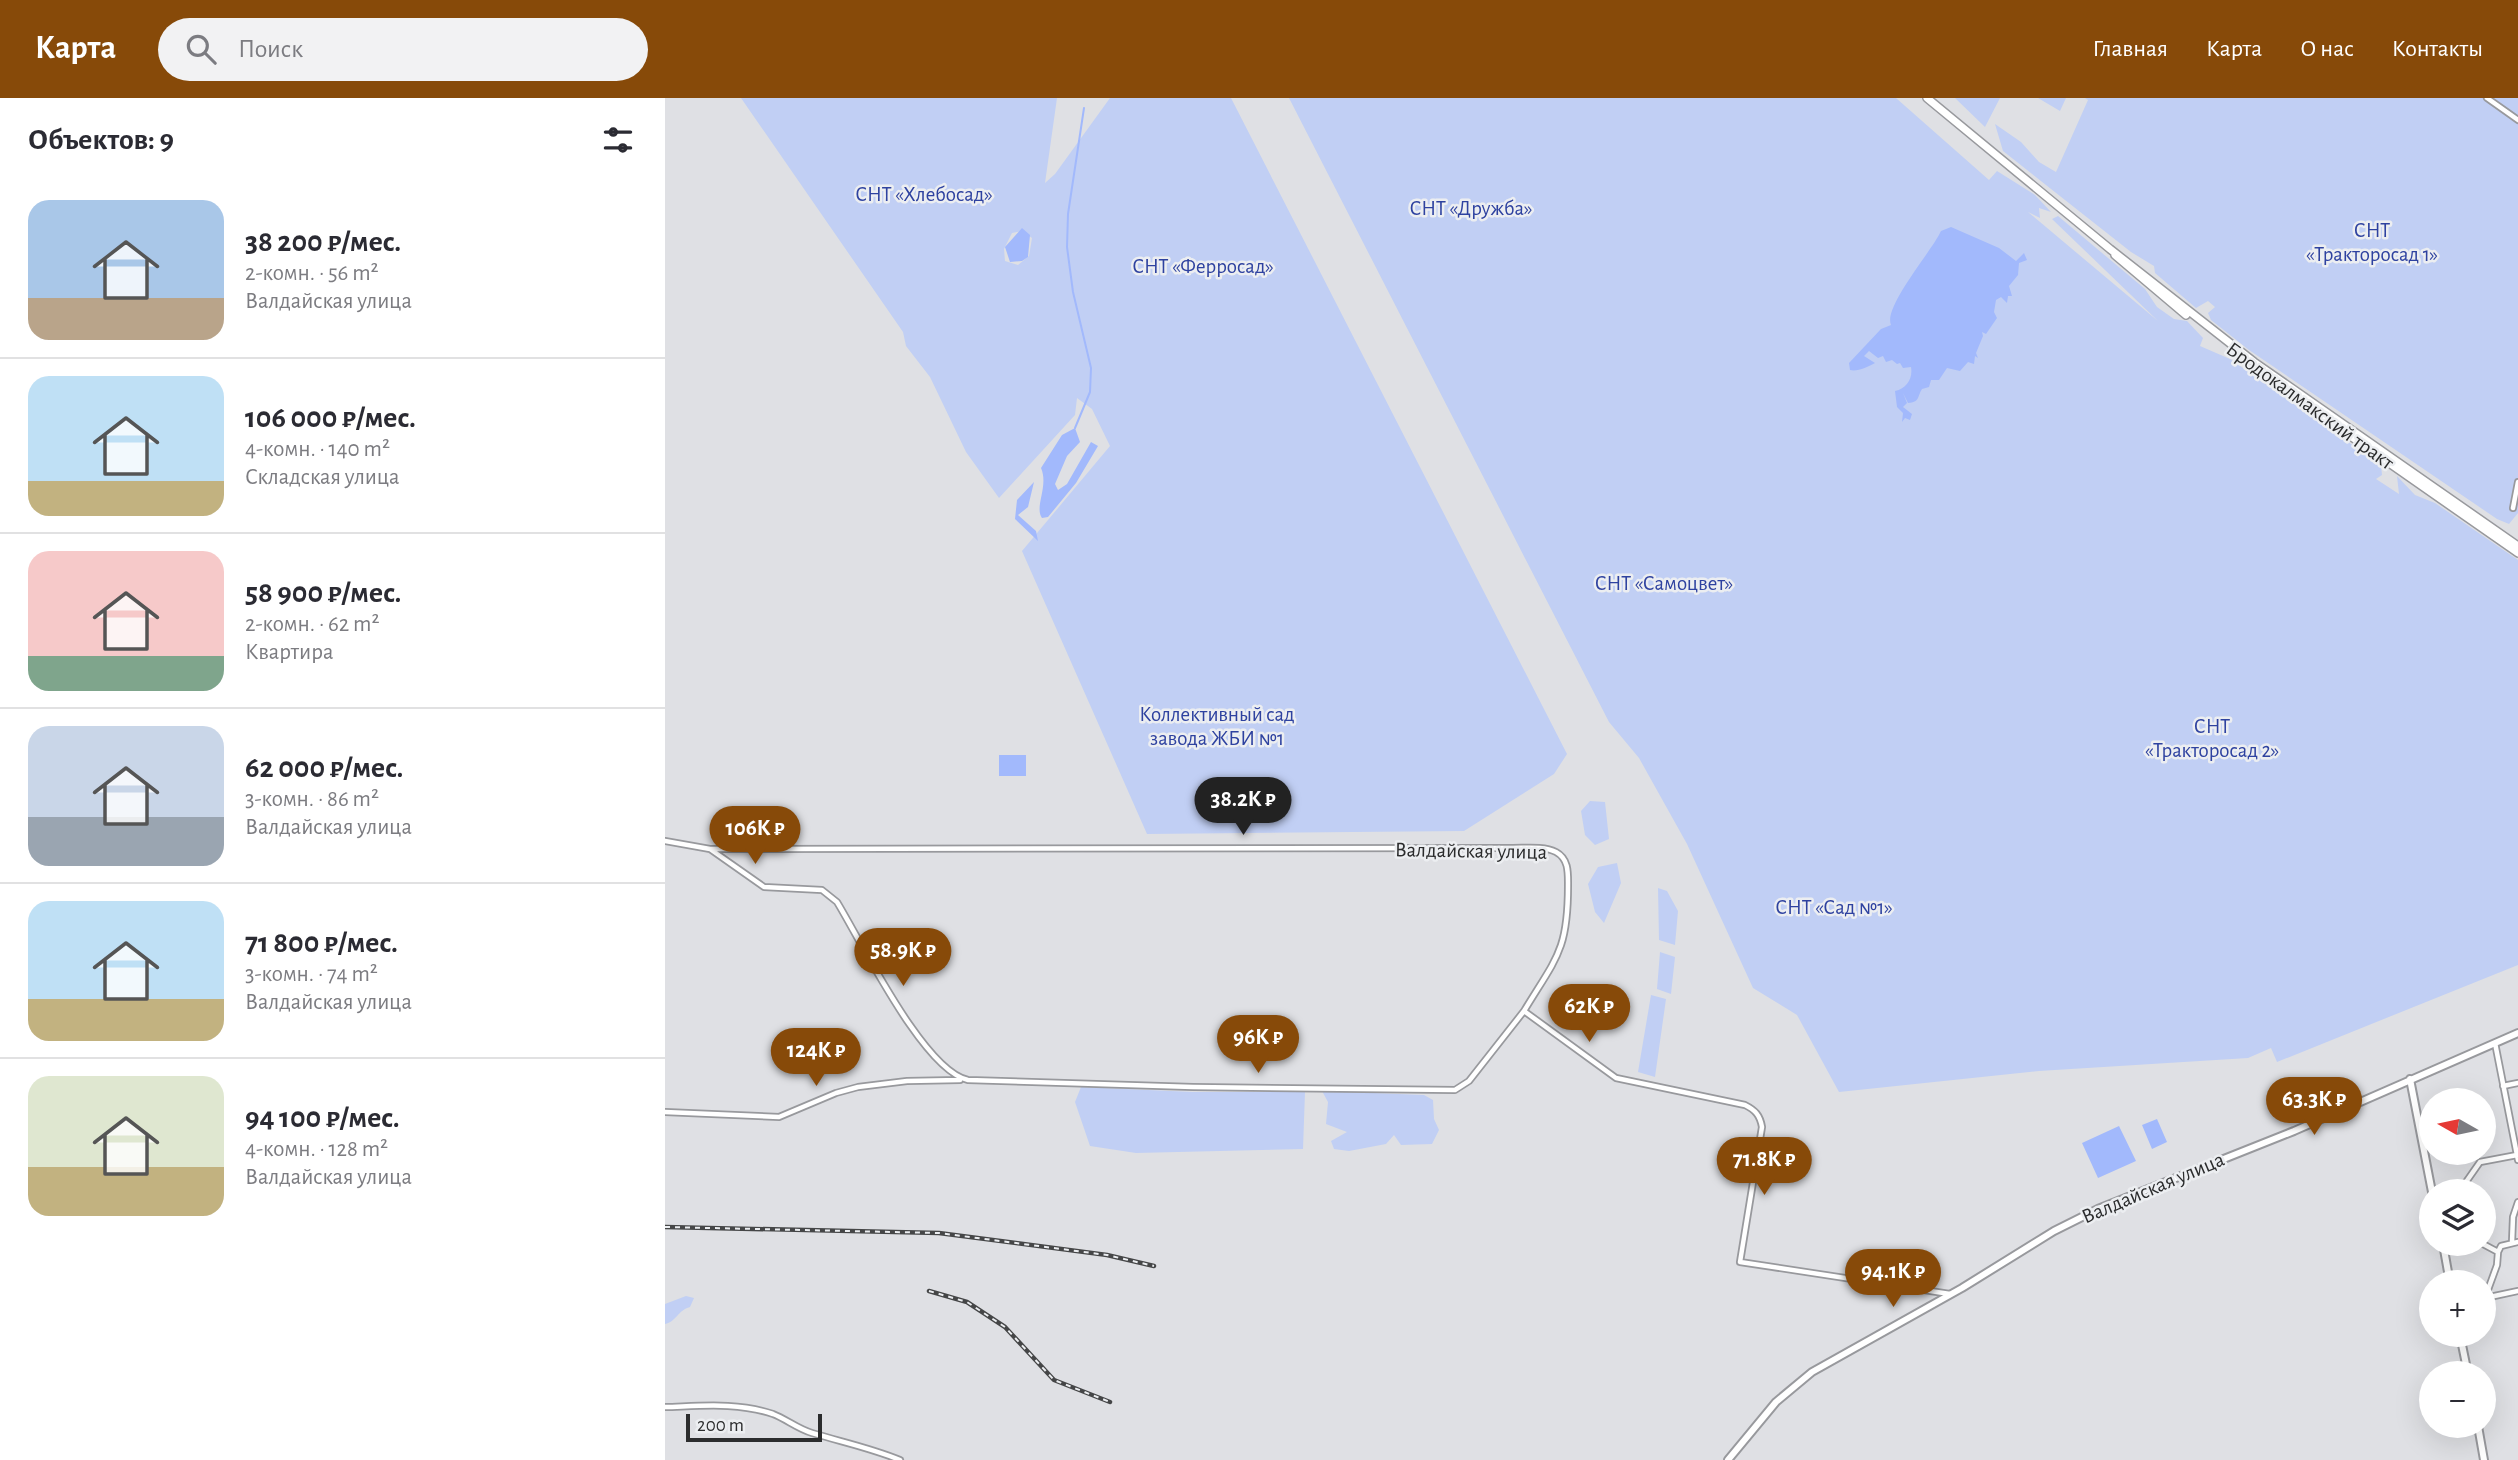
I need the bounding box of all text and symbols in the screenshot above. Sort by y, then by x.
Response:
search box [158,18,648,81]
icon: search [182,30,220,68]
text: Карта [35,32,116,65]
text: Поиск [238,36,303,62]
text: Главная [2093,37,2168,61]
text: Карта [2206,37,2262,61]
text: О нас [2300,37,2354,61]
text: Контакты [2392,37,2483,61]
icon: filters [599,121,637,159]
text: Объектов: 9 [28,125,174,155]
park label: СНТ «Хлебосад» [855,184,993,205]
park label: СНТ «Дружба» [1409,198,1533,219]
park label: СНТ «Тракторосад 1» [2306,220,2438,265]
text: 38 200 ₽/мес. [245,227,401,257]
icon: home [84,228,168,312]
park label: СНТ «Ферросад» [1132,256,1274,277]
text: 2-комн. · 56 m² [245,262,379,285]
text: Валдайская улица [245,290,412,313]
street label: Бродокалмакский тракт [2222,338,2398,474]
text: 106 000 ₽/мес. [245,403,416,433]
icon: home [84,404,168,488]
text: 4-комн. · 140 m² [245,438,390,461]
text: Складская улица [245,466,400,489]
park label: СНТ «Самоцвет» [1595,573,1733,594]
text: 58 900 ₽/мес. [245,578,401,608]
icon: home [84,579,168,663]
text: 2-комн. · 62 m² [245,613,379,636]
text: Квартира [245,641,333,664]
park label: Коллективный сад завода ЖБИ №1 [1139,704,1295,749]
park label: СНТ «Тракторосад 2» [2145,716,2279,761]
text: 62 000 ₽/мес. [245,753,403,783]
icon: home [84,754,168,838]
pin: 38.2K ₽ [1178,778,1308,837]
text: 3-комн. · 86 m² [245,788,379,811]
text: 38.2K ₽ [1210,788,1276,811]
pin: 106K ₽ [698,806,812,866]
text: Валдайская улица [245,816,412,839]
text: 106K ₽ [725,817,785,840]
street label: Валдайская улица [1395,839,1548,863]
park label: СНТ «Сад №1» [1775,897,1893,918]
text: 71 800 ₽/мес. [245,928,398,958]
pin: 58.9K ₽ [838,928,968,988]
icon: home [84,929,168,1013]
text: 58.9K ₽ [870,939,936,962]
text: 3-комн. · 74 m² [245,963,378,986]
pin: 62K ₽ [1540,984,1638,1044]
text: Валдайская улица [245,991,412,1014]
text: 62K ₽ [1564,995,1614,1018]
pin: 96K ₽ [1209,1016,1307,1075]
text: 96K ₽ [1233,1026,1283,1049]
pin: 124K ₽ [759,1028,873,1088]
text: 124K ₽ [787,1039,845,1062]
pin: 63.3K ₽ [2249,1077,2379,1137]
text: 63.3K ₽ [2282,1088,2346,1111]
north arrow [2419,1088,2495,1166]
map controls [2419,1088,2496,1438]
text: 94 100 ₽/мес. [245,1103,400,1133]
icon: home [84,1104,168,1188]
text: 4-комн. · 128 m² [245,1138,388,1161]
pin: 71.8K ₽ [1699,1138,1829,1197]
text: 71.8K ₽ [1733,1148,1795,1171]
street label: Валдайская улица [2079,1148,2228,1227]
text: Валдайская улица [245,1166,412,1189]
button: layers [2419,1179,2496,1256]
pin: 94.1K ₽ [1828,1250,1958,1309]
text: 94.1K ₽ [1861,1260,1925,1283]
button: + [2419,1270,2496,1347]
button: − [2419,1361,2496,1438]
scale bar [686,1411,823,1443]
text: 200 m [697,1416,744,1435]

